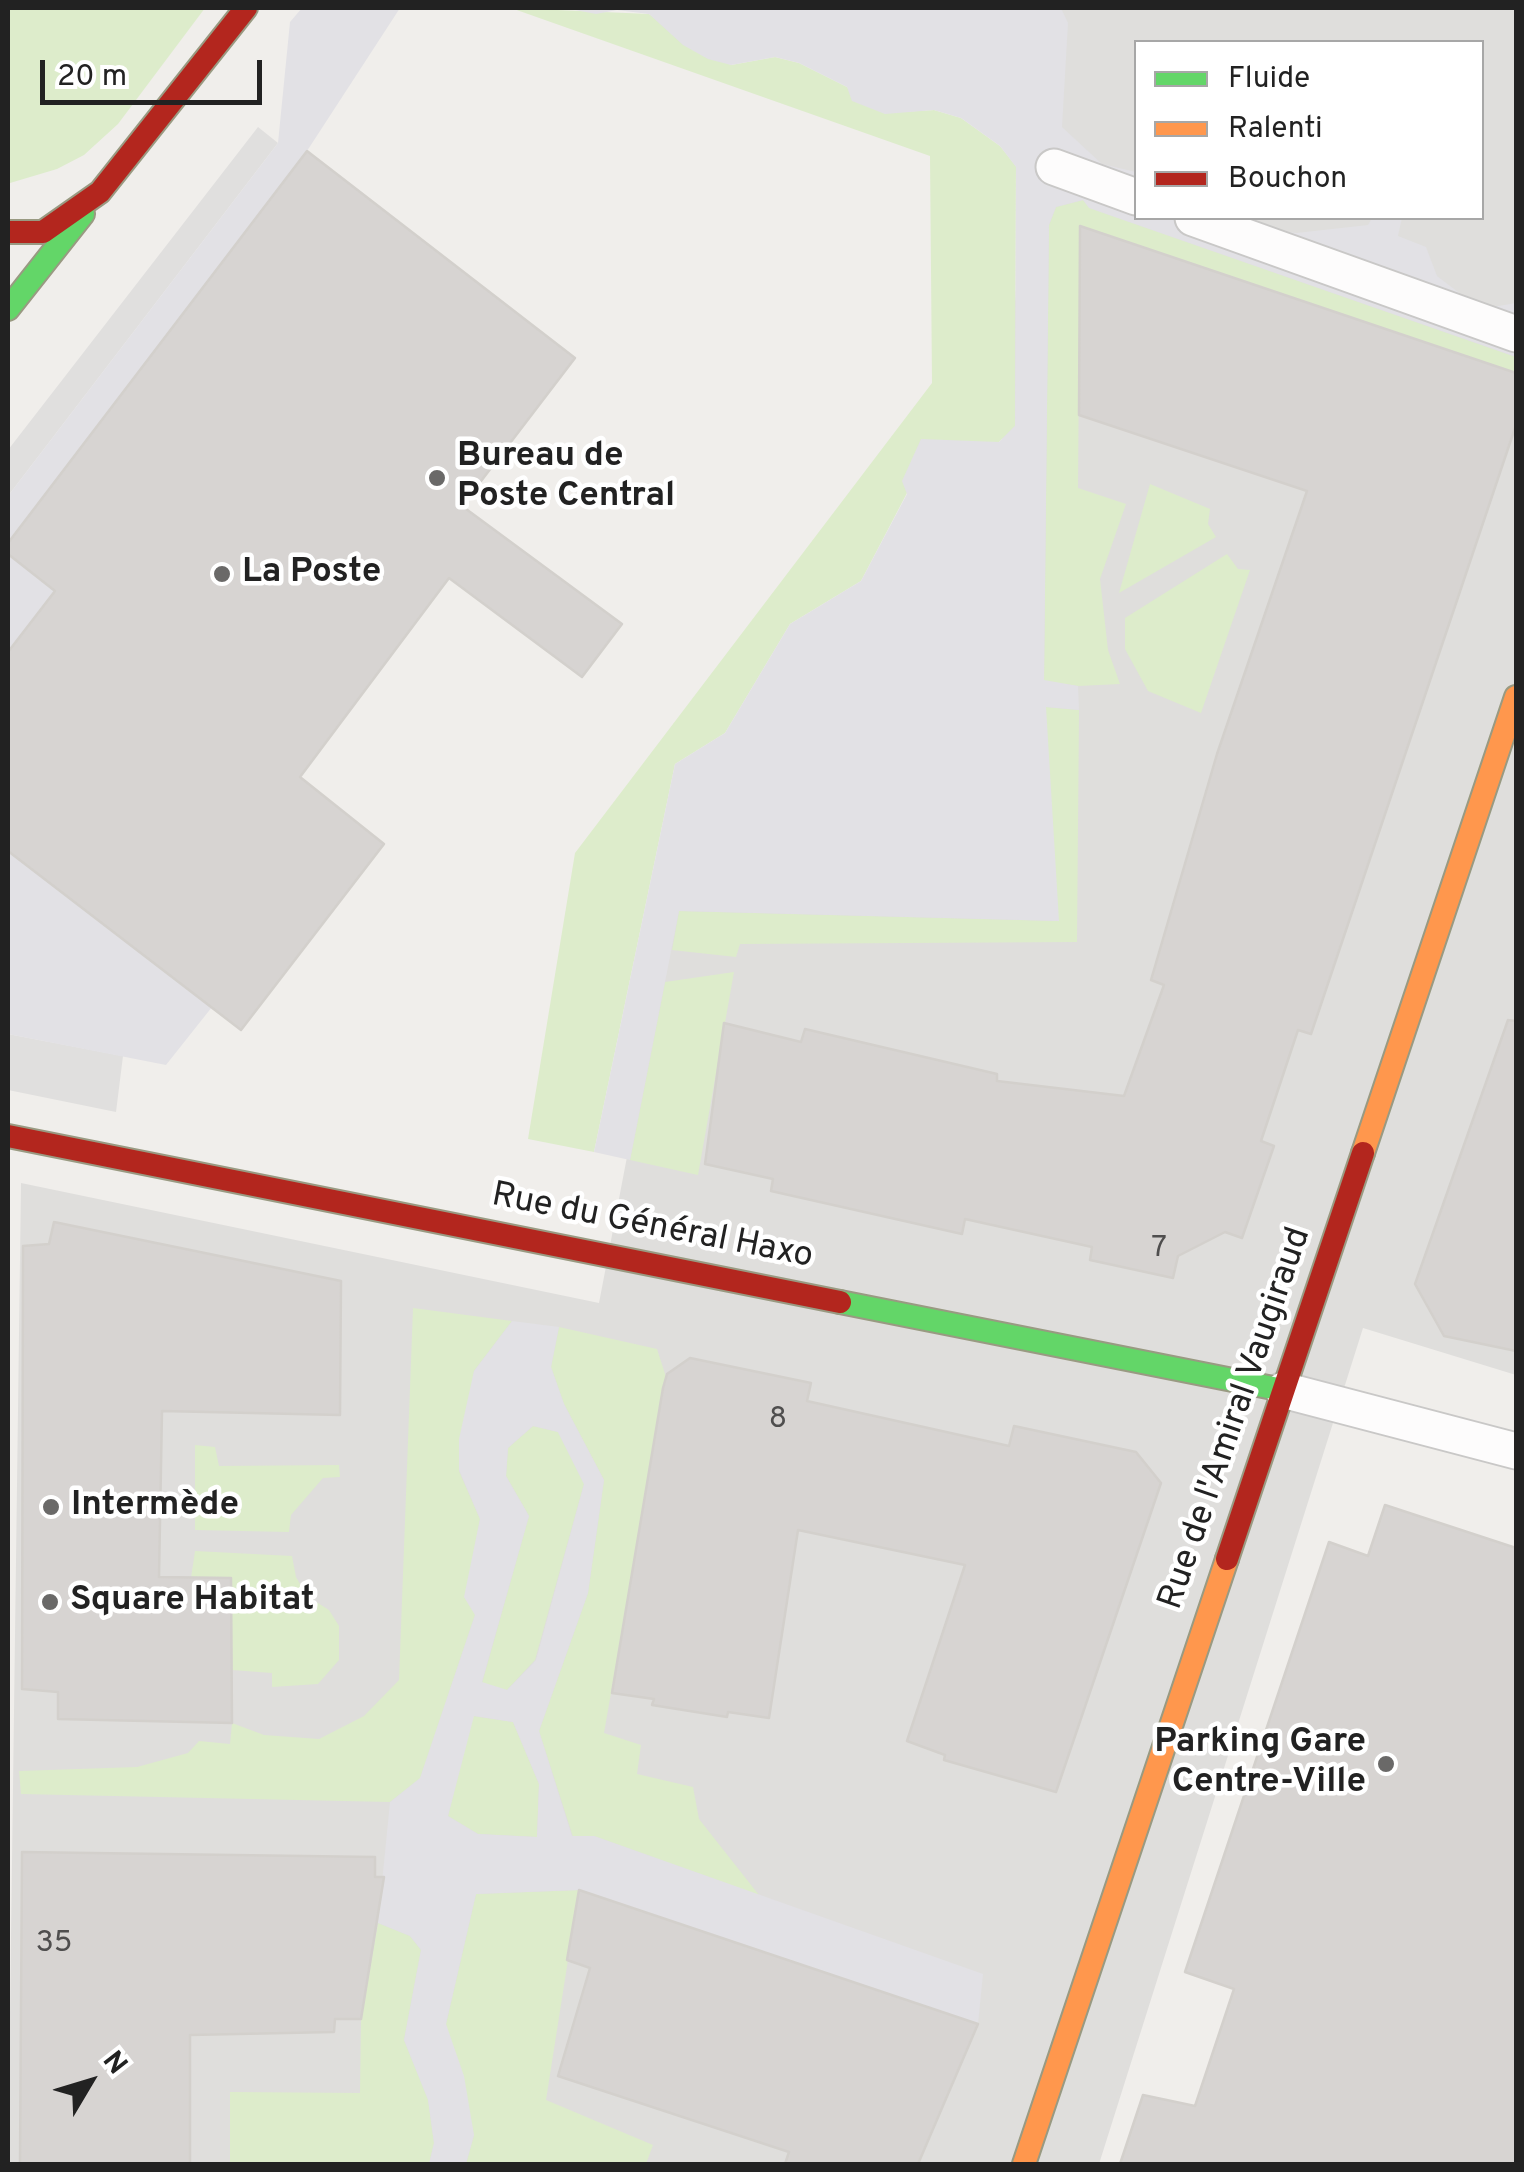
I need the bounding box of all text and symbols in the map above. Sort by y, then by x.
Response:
scale bar [45,40,268,102]
legend [1134,40,1484,220]
text: 20 m [57,59,127,96]
text: Fluide [1228,61,1310,98]
text: Ralenti [1228,111,1323,148]
text: Bouchon [1228,161,1347,198]
place label: Bureau de Poste Central [457,437,675,519]
marker: Bureau de Poste Central [426,467,448,489]
place label: La Poste [242,553,381,595]
marker: La Poste [211,563,233,585]
street label: Rue du Général Haxo [488,1176,816,1280]
street label: Rue de l'Amiral Vaugiraud [1152,1223,1322,1615]
house number: 7 [1151,1232,1167,1268]
house number: 8 [769,1403,787,1439]
place label: Intermède [71,1486,239,1528]
marker: Intermède [40,1496,62,1518]
place label: Square Habitat [70,1581,315,1623]
marker: Square Habitat [39,1591,61,1613]
place label: Parking Gare Centre-Ville [1154,1723,1366,1805]
marker: Parking Gare Centre-Ville [1375,1753,1397,1775]
house number: 35 [36,1927,72,1963]
north arrow [40,2032,140,2132]
text: N [93,2045,134,2083]

